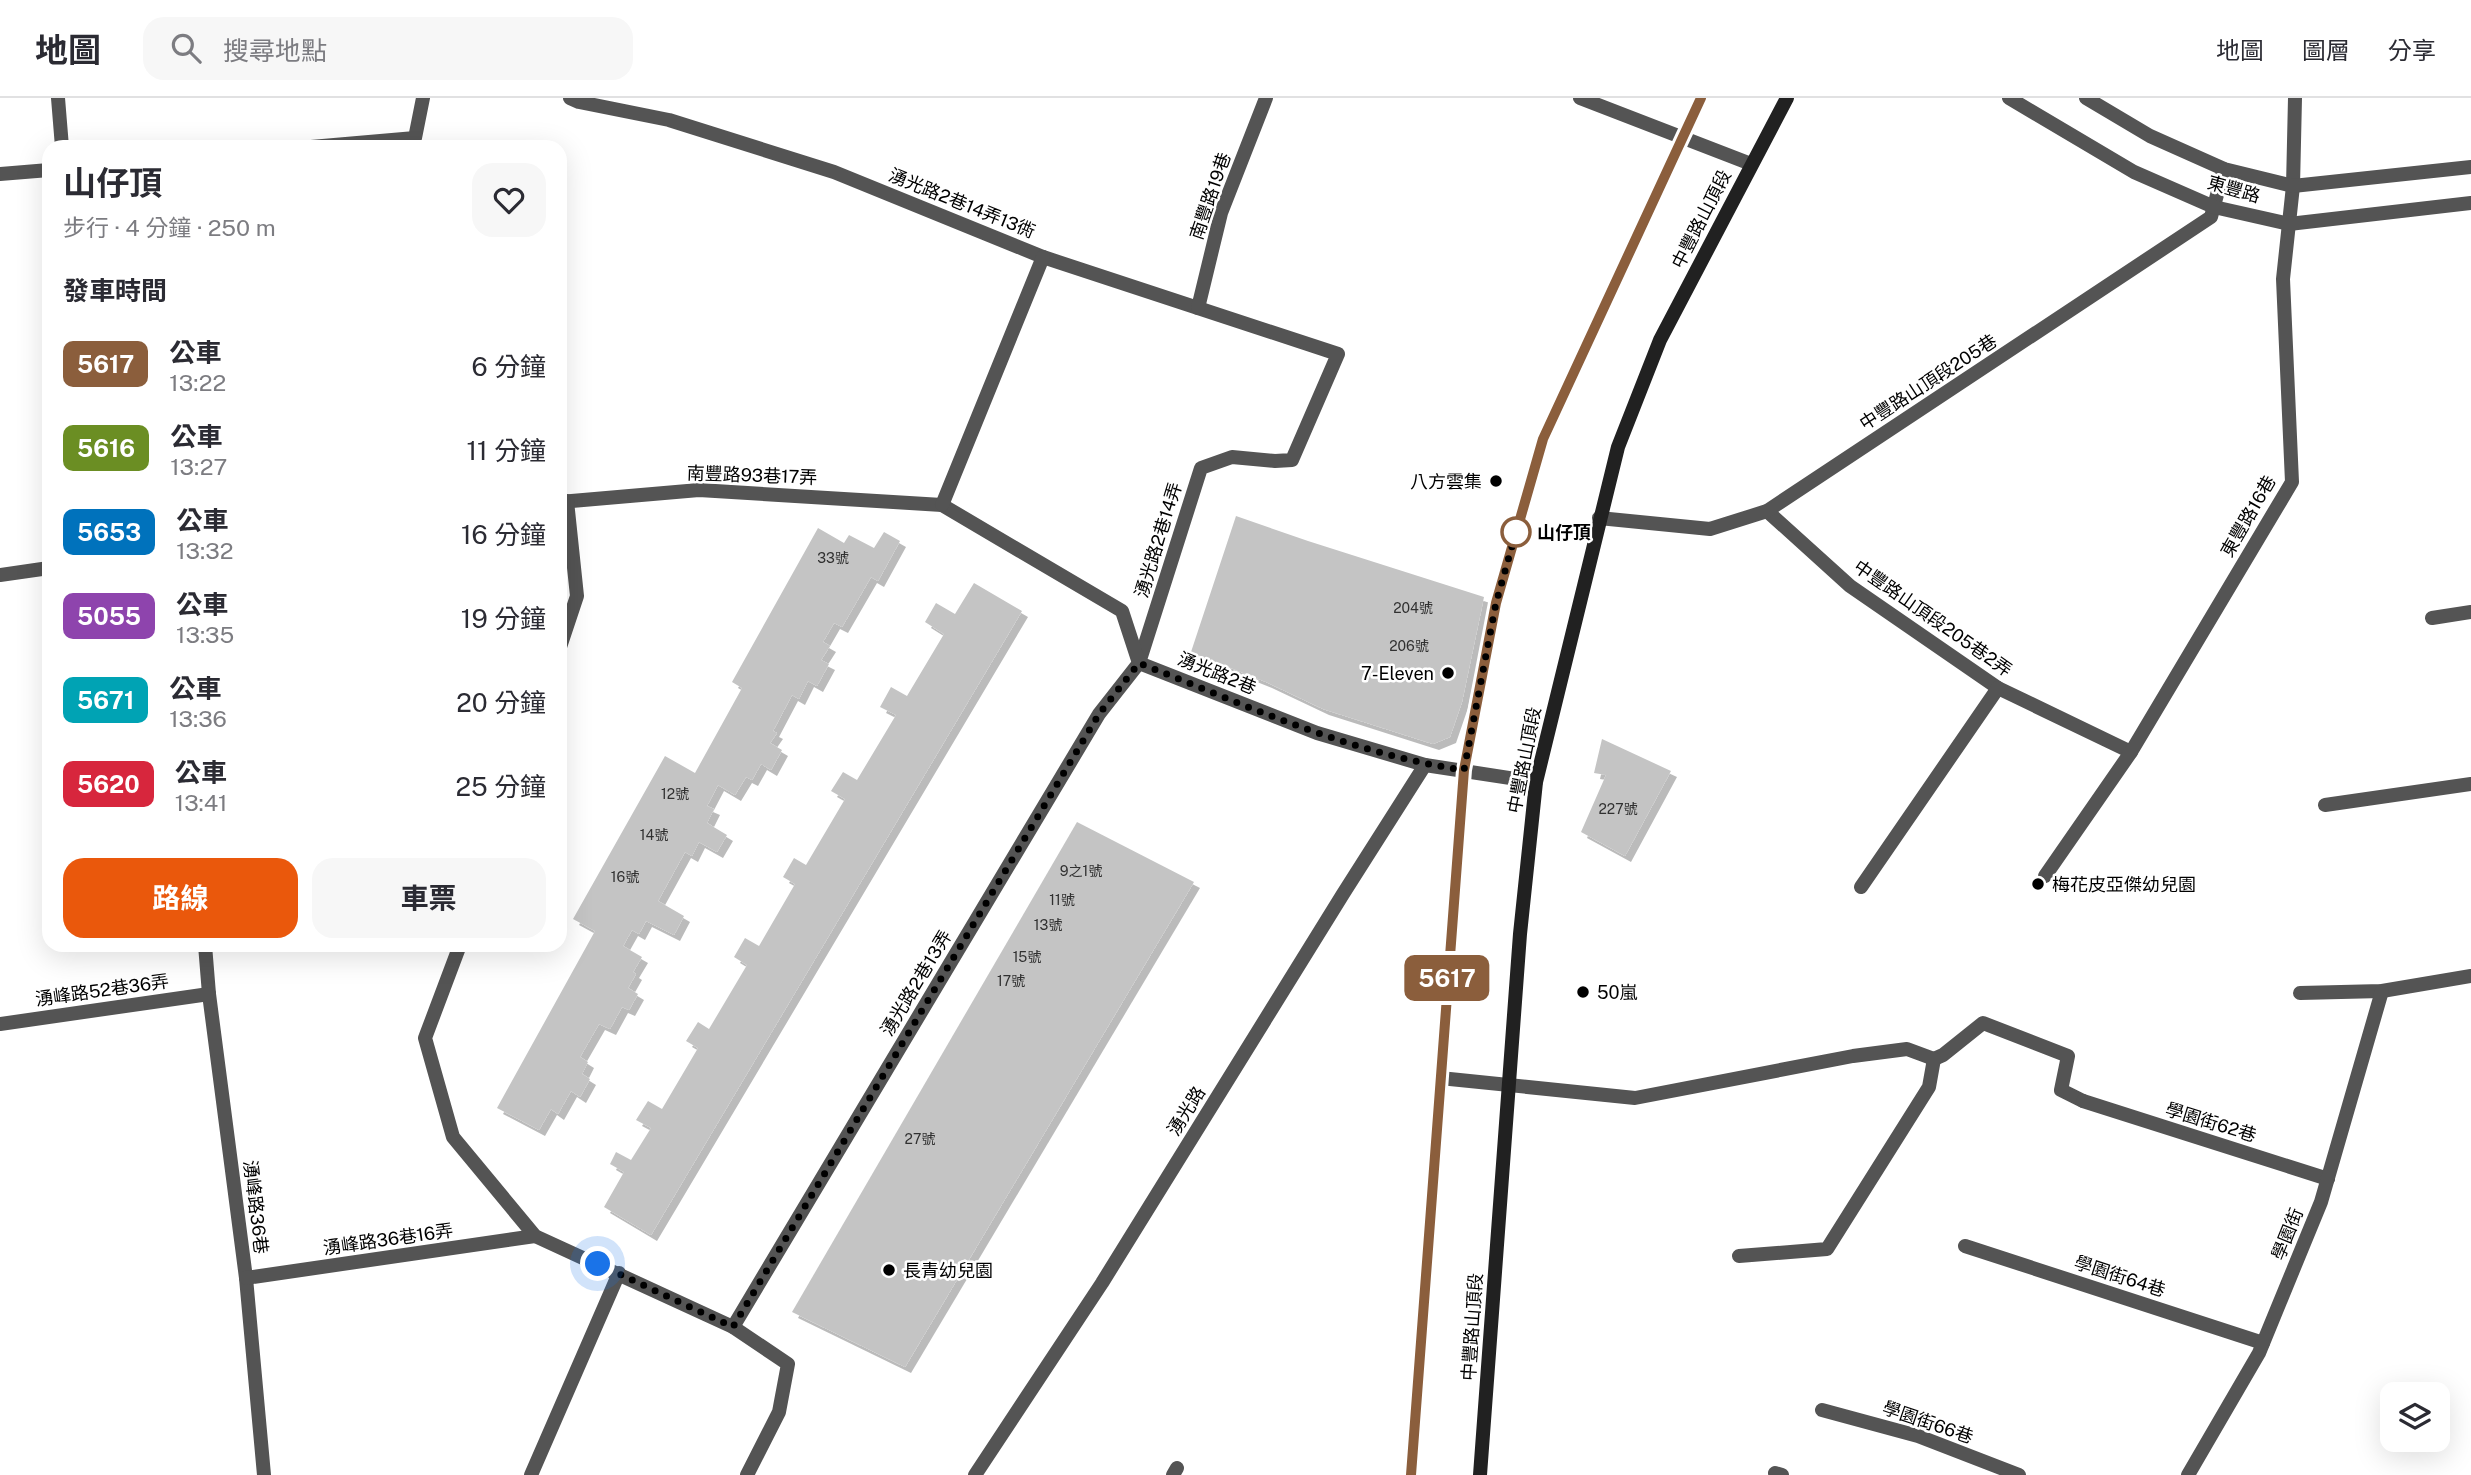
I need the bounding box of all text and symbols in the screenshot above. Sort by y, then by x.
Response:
search box [143,17,633,80]
icon: search [167,29,205,67]
text: 地圖 [35,31,101,69]
text: 搜尋地點 [223,35,327,66]
text: 地圖 [2216,36,2264,64]
text: 圖層 [2302,36,2350,64]
text: 分享 [2388,36,2436,64]
street label: 南豐路19巷 [1185,150,1235,242]
button: heart [472,163,546,237]
text: 山仔頂 [63,164,162,202]
street label: 湧光路2巷14弄13衖 [886,164,1038,242]
street label: 中豐路山頂段 [1667,166,1735,272]
street label: 東豐路 [2205,171,2263,207]
text: 步行 · 4 分鐘 · 250 m [63,214,276,241]
text: 發車時間 [63,275,167,306]
street label: 中豐路山頂段205巷 [1855,330,2001,434]
text: 公車 [169,337,221,368]
text: 5617 [77,350,134,378]
text: 6 分鐘 [471,351,546,382]
text: 13:22 [169,369,226,396]
text: 公車 [170,421,222,452]
text: 5616 [77,434,135,462]
text: 11 分鐘 [467,435,546,466]
text: 13:27 [170,453,227,480]
street label: 南豐路93巷17弄 [686,462,818,488]
place label: 八方雲集 [1410,471,1482,492]
street label: 東豐路16巷 [2216,472,2280,560]
marker: 八方雲集 [1488,473,1504,489]
street label: 湧光路2巷14弄 [1131,480,1185,600]
text: 公車 [176,505,228,536]
marker: 山仔頂 [1501,517,1531,547]
text: 5653 [77,518,141,546]
text: 16 分鐘 [461,519,546,550]
place label: 山仔頂 [1537,522,1591,543]
text: 13:32 [176,537,233,564]
house number: 33號 [817,550,849,566]
street label: 中豐路山頂段205巷2弄 [1850,555,2016,681]
text: 公車 [176,589,228,620]
house number: 204號 [1393,600,1433,616]
text: 5055 [77,602,141,630]
text: 19 分鐘 [461,603,546,634]
text: 13:35 [176,621,234,648]
house number: 206號 [1389,638,1429,654]
street label: 湧光路2巷 [1175,648,1259,698]
place label: 7-Eleven [1361,663,1434,684]
marker: 7-Eleven [1440,665,1456,681]
text: 公車 [169,673,221,704]
text: 5671 [77,686,134,714]
text: 20 分鐘 [456,687,546,718]
text: 13:36 [169,705,227,732]
street label: 中豐路山頂段 [1503,705,1545,815]
text: 公車 [175,757,227,788]
text: 5620 [77,770,140,798]
text: 25 分鐘 [456,771,546,802]
house number: 12號 [661,786,689,802]
text: 13:41 [175,789,227,816]
house number: 227號 [1598,801,1638,817]
house number: 14號 [640,827,668,843]
button: 路線 [63,858,298,938]
button: 車票 [312,858,546,938]
house number: 9之1號 [1060,863,1102,879]
house number: 16號 [611,869,639,885]
place label: 梅花皮亞傑幼兒園 [2052,874,2196,895]
marker: 梅花皮亞傑幼兒園 [2030,876,2046,892]
house number: 11號 [1049,892,1075,908]
house number: 13號 [1034,917,1062,933]
street label: 湧光路2巷13弄 [876,926,956,1040]
house number: 15號 [1013,949,1041,965]
line badge: 5617 [1398,955,1496,1001]
text: 5617 [1418,964,1476,992]
street label: 湧峰路52巷36弄 [34,970,170,1010]
house number: 17號 [997,973,1025,989]
place label: 50嵐 [1597,982,1638,1003]
marker: 50嵐 [1575,984,1591,1000]
street label: 湧光路 [1163,1083,1209,1139]
street label: 學園街62巷 [2163,1098,2259,1146]
house number: 27號 [905,1131,935,1147]
street label: 湧峰路36巷 [240,1159,272,1255]
street label: 學園街 [2267,1205,2307,1263]
street label: 湧峰路36巷16弄 [322,1219,454,1259]
your location [580,1246,615,1281]
street label: 學園街64巷 [2072,1251,2168,1301]
place label: 長青幼兒園 [903,1260,993,1281]
marker: 長青幼兒園 [881,1262,897,1278]
street label: 中豐路山頂段 [1458,1272,1486,1382]
map controls [2380,1382,2450,1452]
button: layers [2380,1382,2450,1452]
street label: 學園街66巷 [1880,1397,1976,1447]

